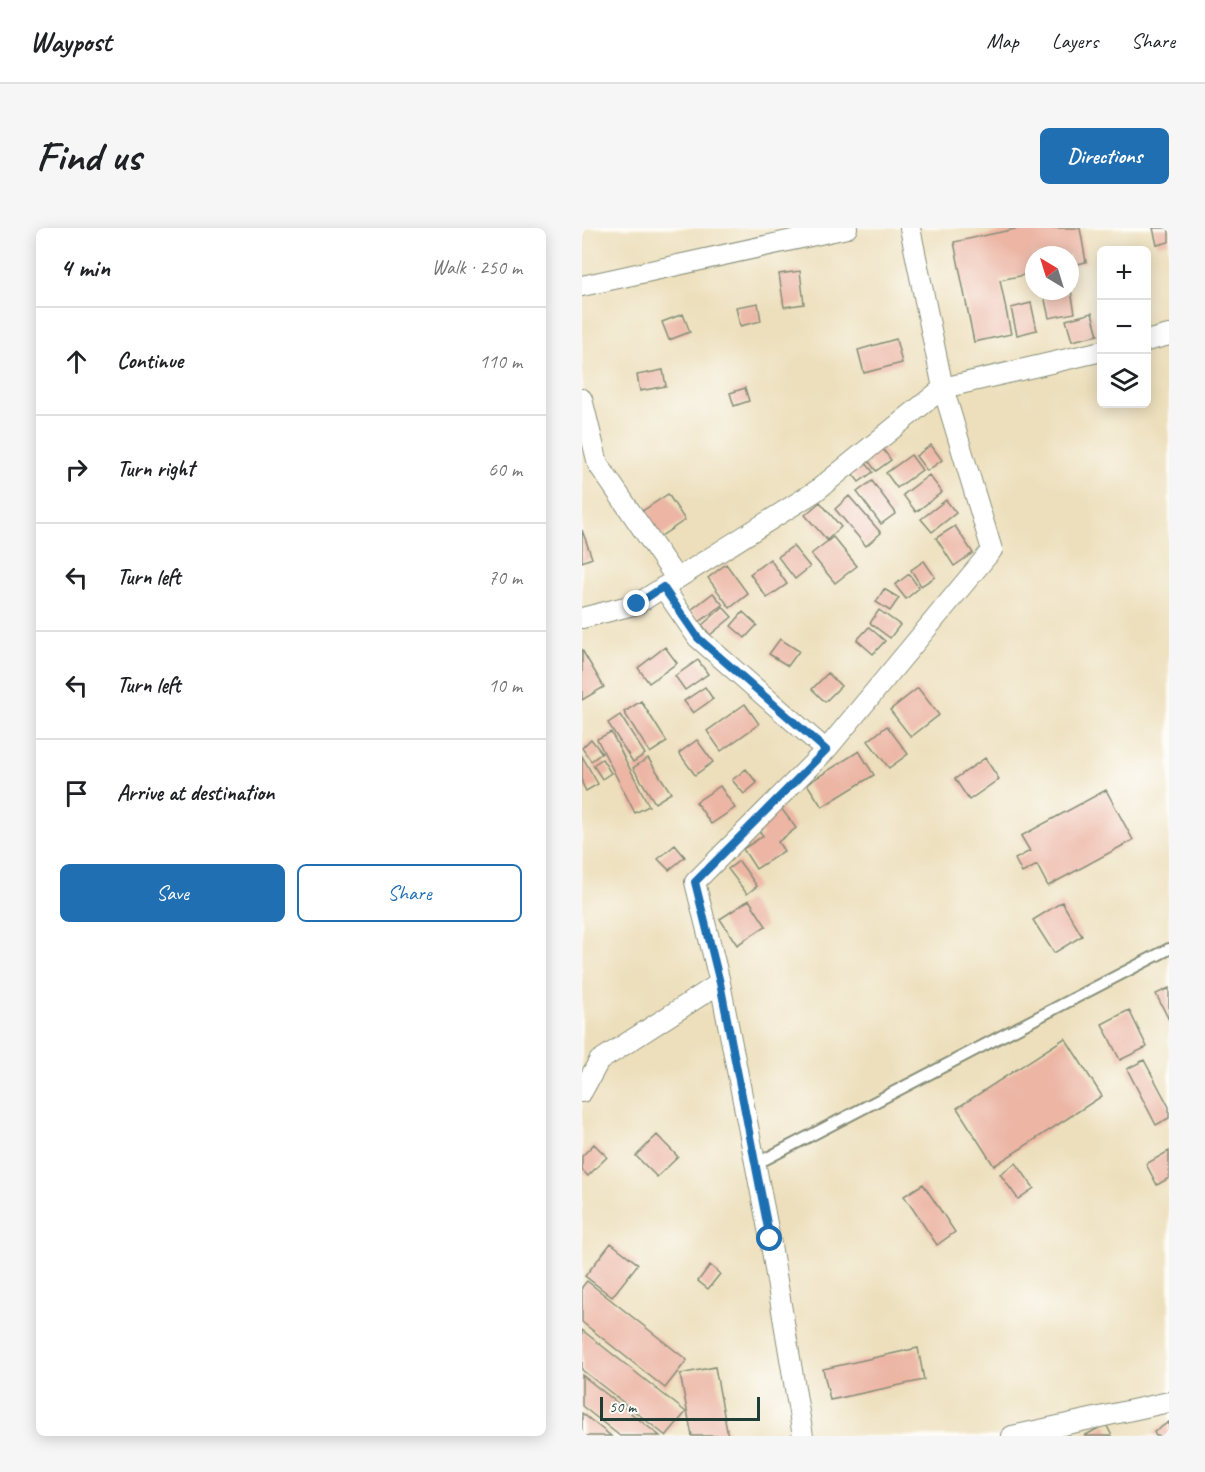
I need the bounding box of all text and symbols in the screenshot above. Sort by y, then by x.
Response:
text: Waypost [30,24,111,59]
text: Map [986,28,1019,54]
text: Layers [1052,28,1098,54]
text: Share [1131,28,1175,54]
button: Directions [1040,128,1169,184]
text: Find us [36,130,141,183]
north arrow [1025,246,1079,300]
map controls [1097,246,1151,408]
button: + [1097,246,1151,300]
text: 4 min [60,251,110,284]
text: Walk · 250 m [432,255,522,280]
button: − [1097,300,1151,354]
icon: ahead [60,345,93,378]
text: Continue [117,347,183,375]
text: 110 m [479,349,522,374]
button: layers [1097,354,1151,408]
icon: right [60,453,93,486]
text: Turn right [117,455,194,483]
text: 60 m [488,457,522,482]
icon: left [60,561,93,594]
text: Turn left [117,563,181,591]
text: 70 m [488,565,522,590]
route end [623,590,649,616]
icon: left [60,669,93,702]
text: Turn left [117,671,181,699]
text: 10 m [488,673,522,698]
icon: arrive [60,777,93,810]
text: Arrive at destination [117,779,274,807]
button: Save [60,864,285,922]
button: Share [297,864,522,922]
route start [756,1225,782,1251]
scale bar [600,1394,760,1422]
text: 50 m [609,1397,636,1417]

